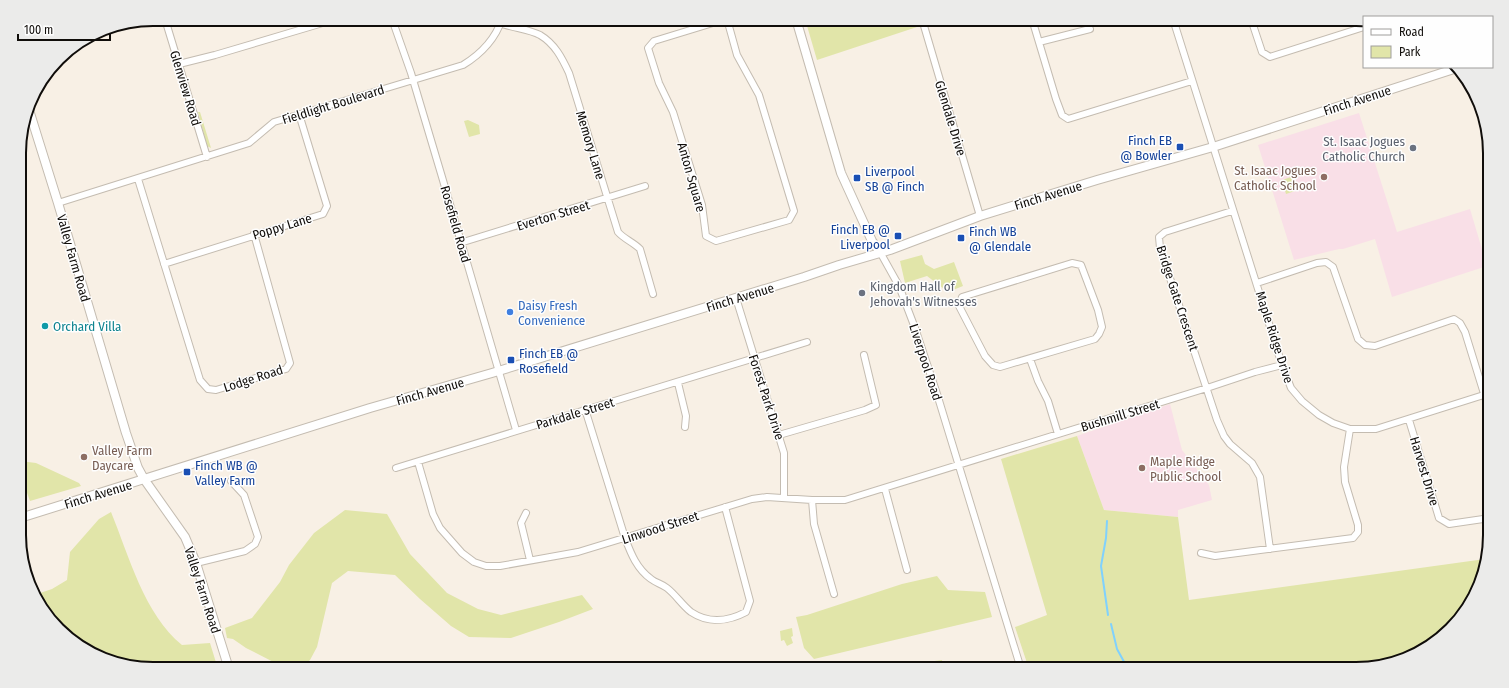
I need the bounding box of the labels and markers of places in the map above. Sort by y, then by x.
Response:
place label: Finch EB @ Bowler [1120,133,1172,163]
place label: St. Isaac Jogues Catholic Church [1322,134,1405,164]
marker: Finch EB @ Bowler [1175,142,1185,152]
marker: St. Isaac Jogues Catholic Church [1408,143,1418,153]
place label: St. Isaac Jogues Catholic School [1234,163,1317,193]
place label: Liverpool SB @ Finch [865,164,925,194]
marker: St. Isaac Jogues Catholic School [1319,172,1329,182]
marker: Liverpool SB @ Finch [852,173,862,183]
place label: Finch EB @ Liverpool [831,222,891,252]
place label: Finch WB @ Glendale [969,224,1031,254]
marker: Finch EB @ Liverpool [893,231,903,241]
marker: Finch WB @ Glendale [956,233,966,243]
place label: Kingdom Hall of Jehovah's Witnesses [870,279,977,309]
marker: Kingdom Hall of Jehovah's Witnesses [857,288,867,298]
place label: Daisy Fresh Convenience [518,298,585,328]
marker: Daisy Fresh Convenience [505,307,515,317]
place label: Orchard Villa [53,319,121,334]
marker: Orchard Villa [40,321,50,331]
place label: Finch EB @ Rosefield [519,346,578,376]
marker: Finch EB @ Rosefield [506,355,516,365]
place label: Valley Farm Daycare [92,443,152,473]
marker: Valley Farm Daycare [79,452,89,462]
place label: Maple Ridge Public School [1150,454,1222,484]
place label: Finch WB @ Valley Farm [195,458,258,488]
marker: Maple Ridge Public School [1137,463,1147,473]
marker: Finch WB @ Valley Farm [182,467,192,477]

